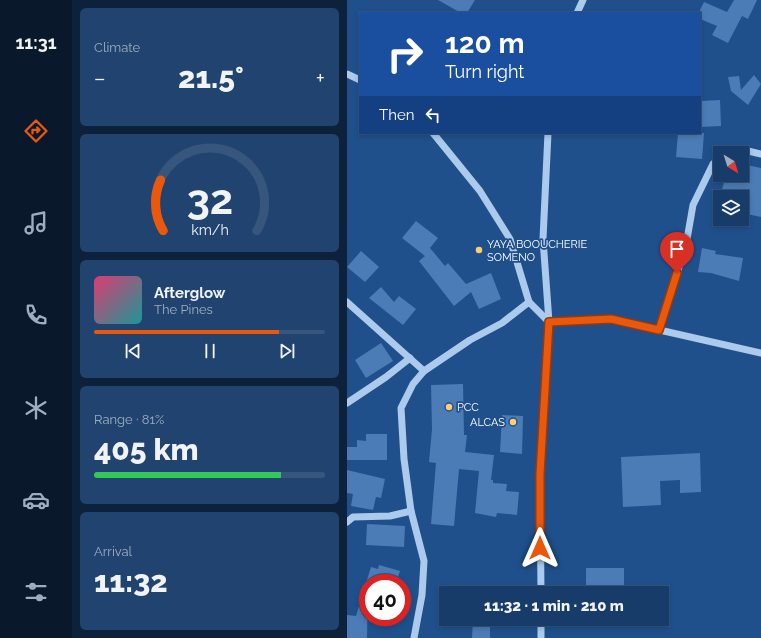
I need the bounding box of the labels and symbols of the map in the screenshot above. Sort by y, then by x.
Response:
north arrow [713,146,749,182]
pin [660,232,694,273]
place label: YAYA BOOUCHERIE SOMENO [487,238,587,264]
marker: YAYA BOOUCHERIE SOMENO [474,245,484,255]
place label: PCC [457,401,479,414]
marker: PCC [444,402,454,412]
place label: ALCAS [470,416,505,429]
marker: ALCAS [508,417,518,427]
position arrow [519,527,561,569]
speed limit sign: 40 [359,574,411,626]

